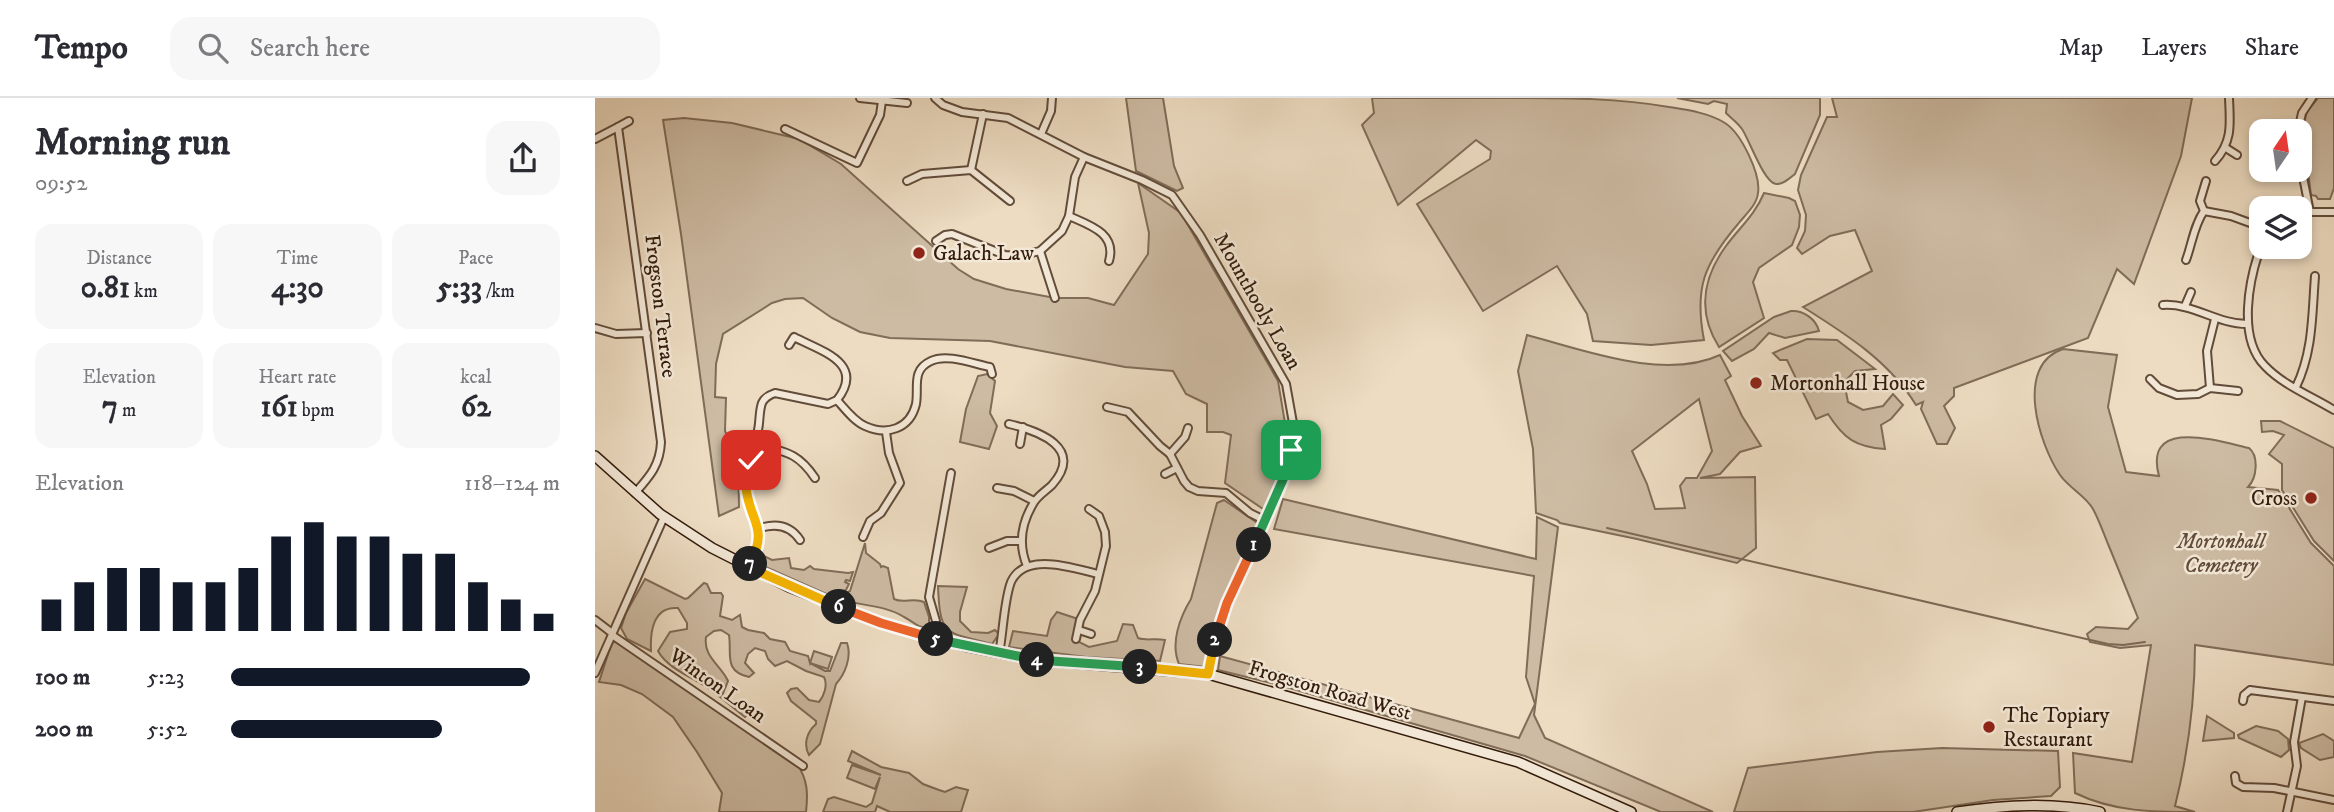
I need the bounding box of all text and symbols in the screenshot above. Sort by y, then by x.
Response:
search box [170,17,660,80]
text: Tempo [35,28,128,69]
icon: search [194,29,232,67]
text: Search here [250,32,370,65]
text: Map [2059,33,2103,63]
text: Layers [2141,33,2207,63]
text: Share [2245,33,2299,63]
text: Morning run [35,119,230,167]
north arrow [2249,119,2312,182]
map controls [2249,119,2312,259]
button: share [486,121,560,195]
text: 09:52 [35,169,88,198]
button: layers [2249,196,2312,259]
street label: Mounthooly Loan [1207,228,1307,375]
street label: Frogston Terrace [638,233,682,380]
place label: Galach Law [933,241,1034,267]
marker: Galach Law [911,245,927,261]
text: Distance [86,247,152,270]
text: Time [277,247,318,270]
text: Pace [458,247,493,270]
text: 0.81 [81,270,130,307]
text: 4:30 [271,270,324,307]
text: 5:33 [437,270,482,307]
text: km [130,280,158,303]
text: /km [482,280,515,303]
text: Elevation [82,366,156,389]
text: Heart rate [259,366,336,389]
text: kcal [460,366,491,389]
place label: Mortonhall House [1770,371,1925,397]
marker: Mortonhall House [1748,375,1764,391]
text: 7 [102,389,118,426]
text: 161 [260,389,298,426]
text: 62 [461,389,491,426]
text: m [118,399,136,422]
text: bpm [298,399,335,422]
pin [1261,420,1321,480]
pin [721,430,781,490]
icon: arrive [1272,431,1310,469]
icon: check [732,441,770,479]
text: Elevation [35,469,124,498]
text: 118–124 m [464,469,560,498]
place label: Cross [2251,486,2297,512]
marker: Cross [2303,490,2319,506]
pin: 1 [1237,528,1271,562]
park label: Mortonhall Cemetery [2175,529,2267,579]
text: 1 [1250,533,1257,556]
pin: 7 [733,546,767,582]
text: 7 [744,552,755,575]
pin: 6 [821,589,857,624]
text: 6 [834,595,843,618]
pin: 5 [919,622,953,656]
pin: 2 [1197,622,1233,658]
text: 5 [931,627,940,650]
text: 2 [1210,628,1219,651]
street label: Winton Loan [663,642,771,729]
pin: 4 [1019,642,1055,678]
text: 4 [1031,648,1042,671]
pin: 3 [1123,650,1157,684]
text: 3 [1136,655,1143,678]
street label: Frogston Road West [1245,655,1414,727]
text: 100 m [35,663,90,692]
text: 5:23 [147,663,184,692]
place label: The Topiary Restaurant [2003,703,2111,753]
text: 200 m [35,715,93,744]
text: 5:52 [147,715,187,744]
marker: The Topiary Restaurant [1981,719,1997,735]

